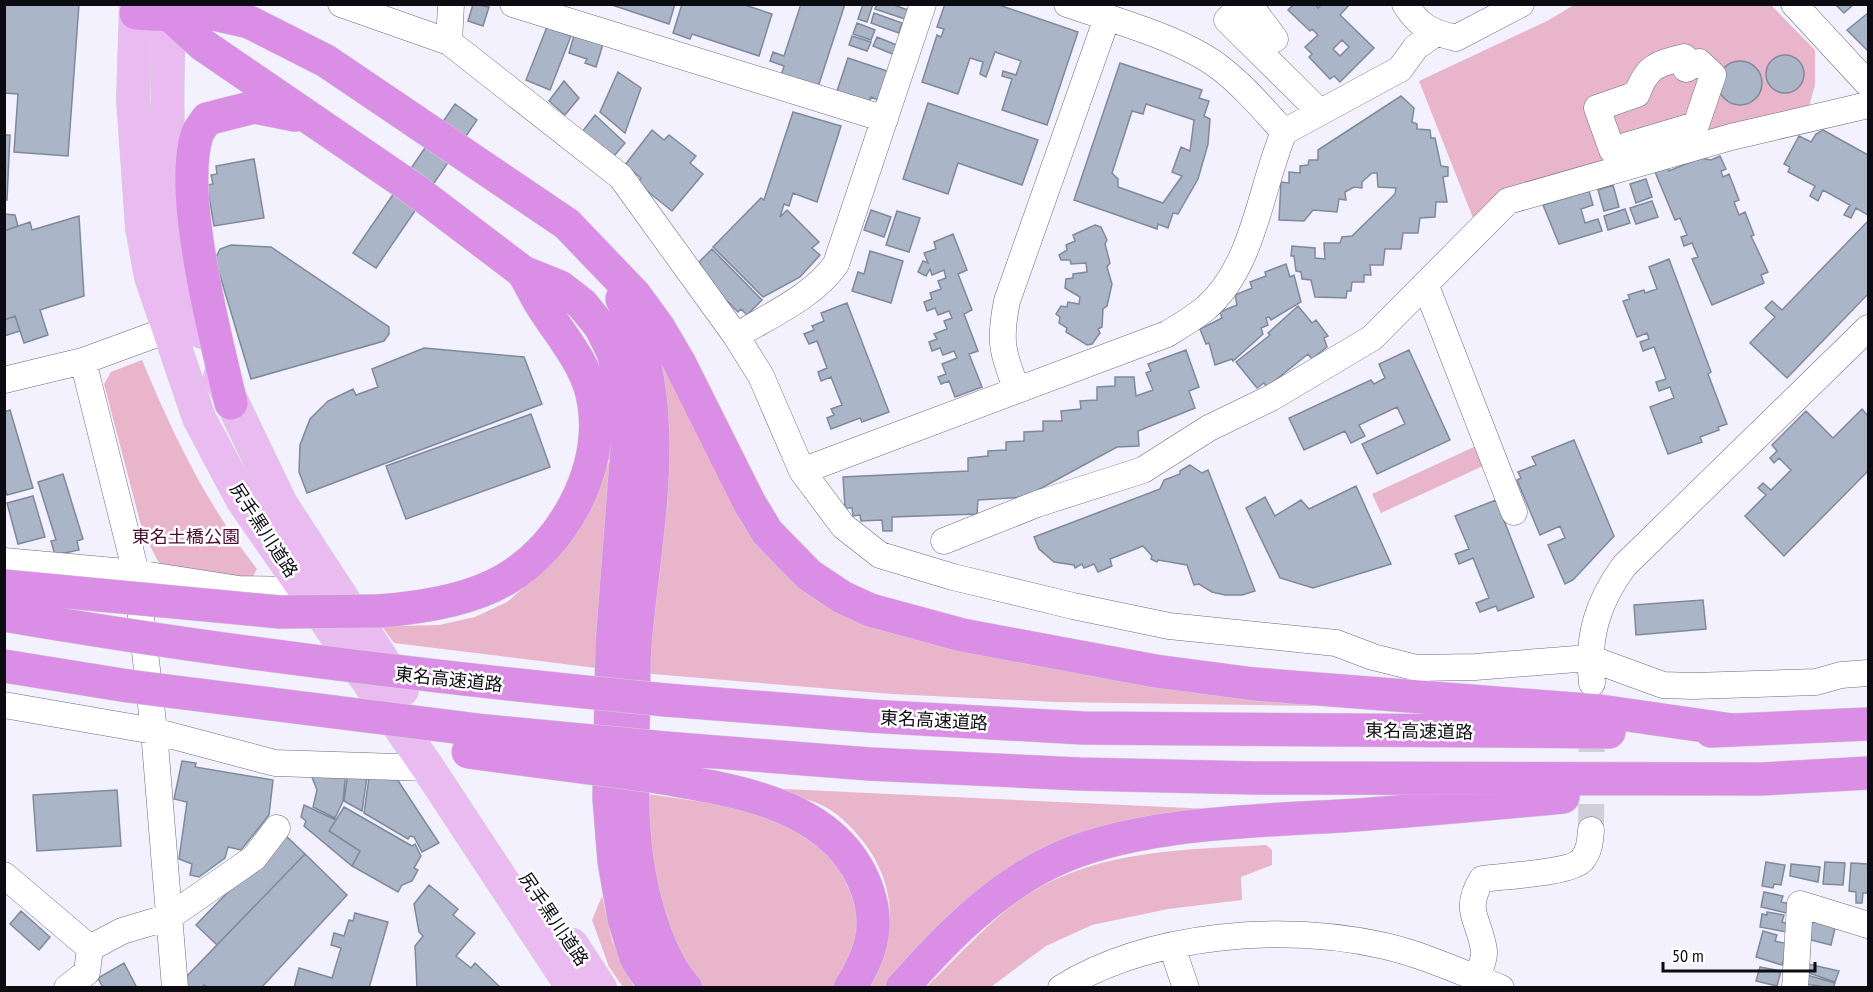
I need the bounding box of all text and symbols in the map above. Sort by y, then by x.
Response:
street label: 尻手黒川道路 [225,478,303,582]
park label: 東名土橋公園 [132,525,240,548]
street label: 東名高速道路 [394,662,504,696]
street label: 東名高速道路 [879,706,989,734]
street label: 東名高速道路 [1365,719,1473,743]
street label: 尻手黒川道路 [514,868,594,970]
scale bar [1663,935,1814,973]
text: 50 m [1672,944,1704,967]

